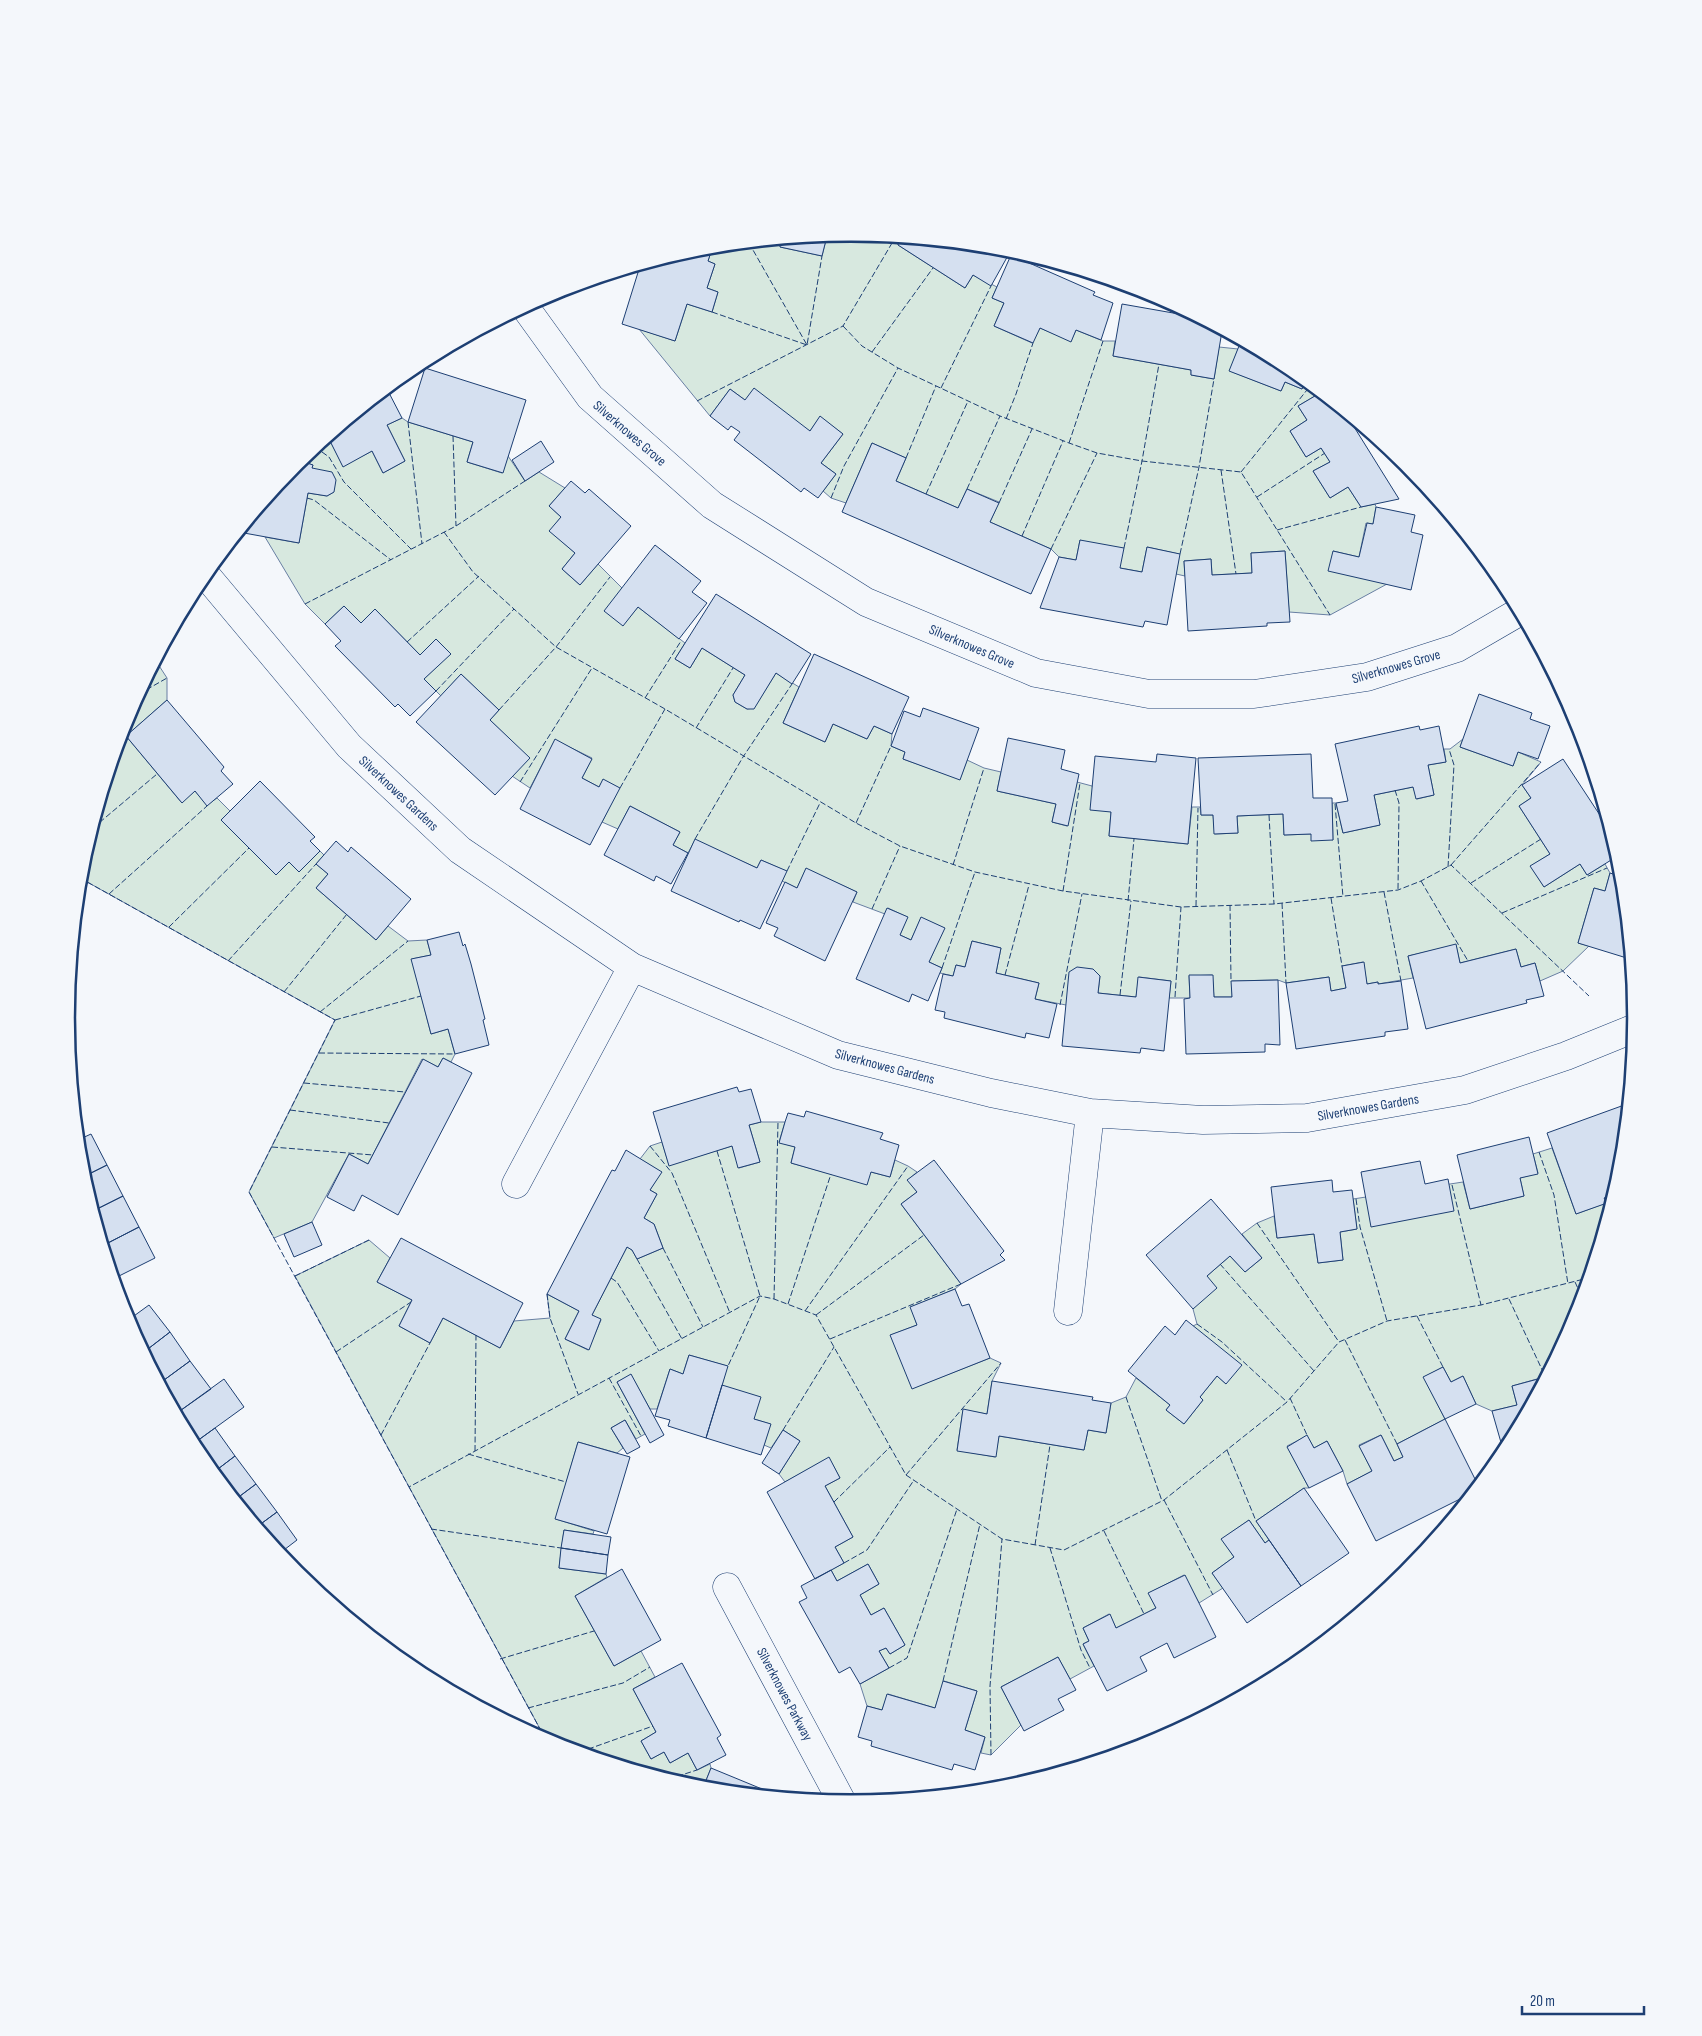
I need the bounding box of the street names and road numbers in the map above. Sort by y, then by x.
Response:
street label: Silverknowes Grove [590,397,670,470]
street label: Silverknowes Grove [926,621,1017,672]
street label: Silverknowes Grove [1350,646,1442,687]
street label: Silverknowes Gardens [355,752,442,835]
street label: Silverknowes Gardens [833,1045,937,1088]
street label: Silverknowes Gardens [1316,1090,1420,1125]
street label: Silverknowes Parkway [753,1645,816,1744]

